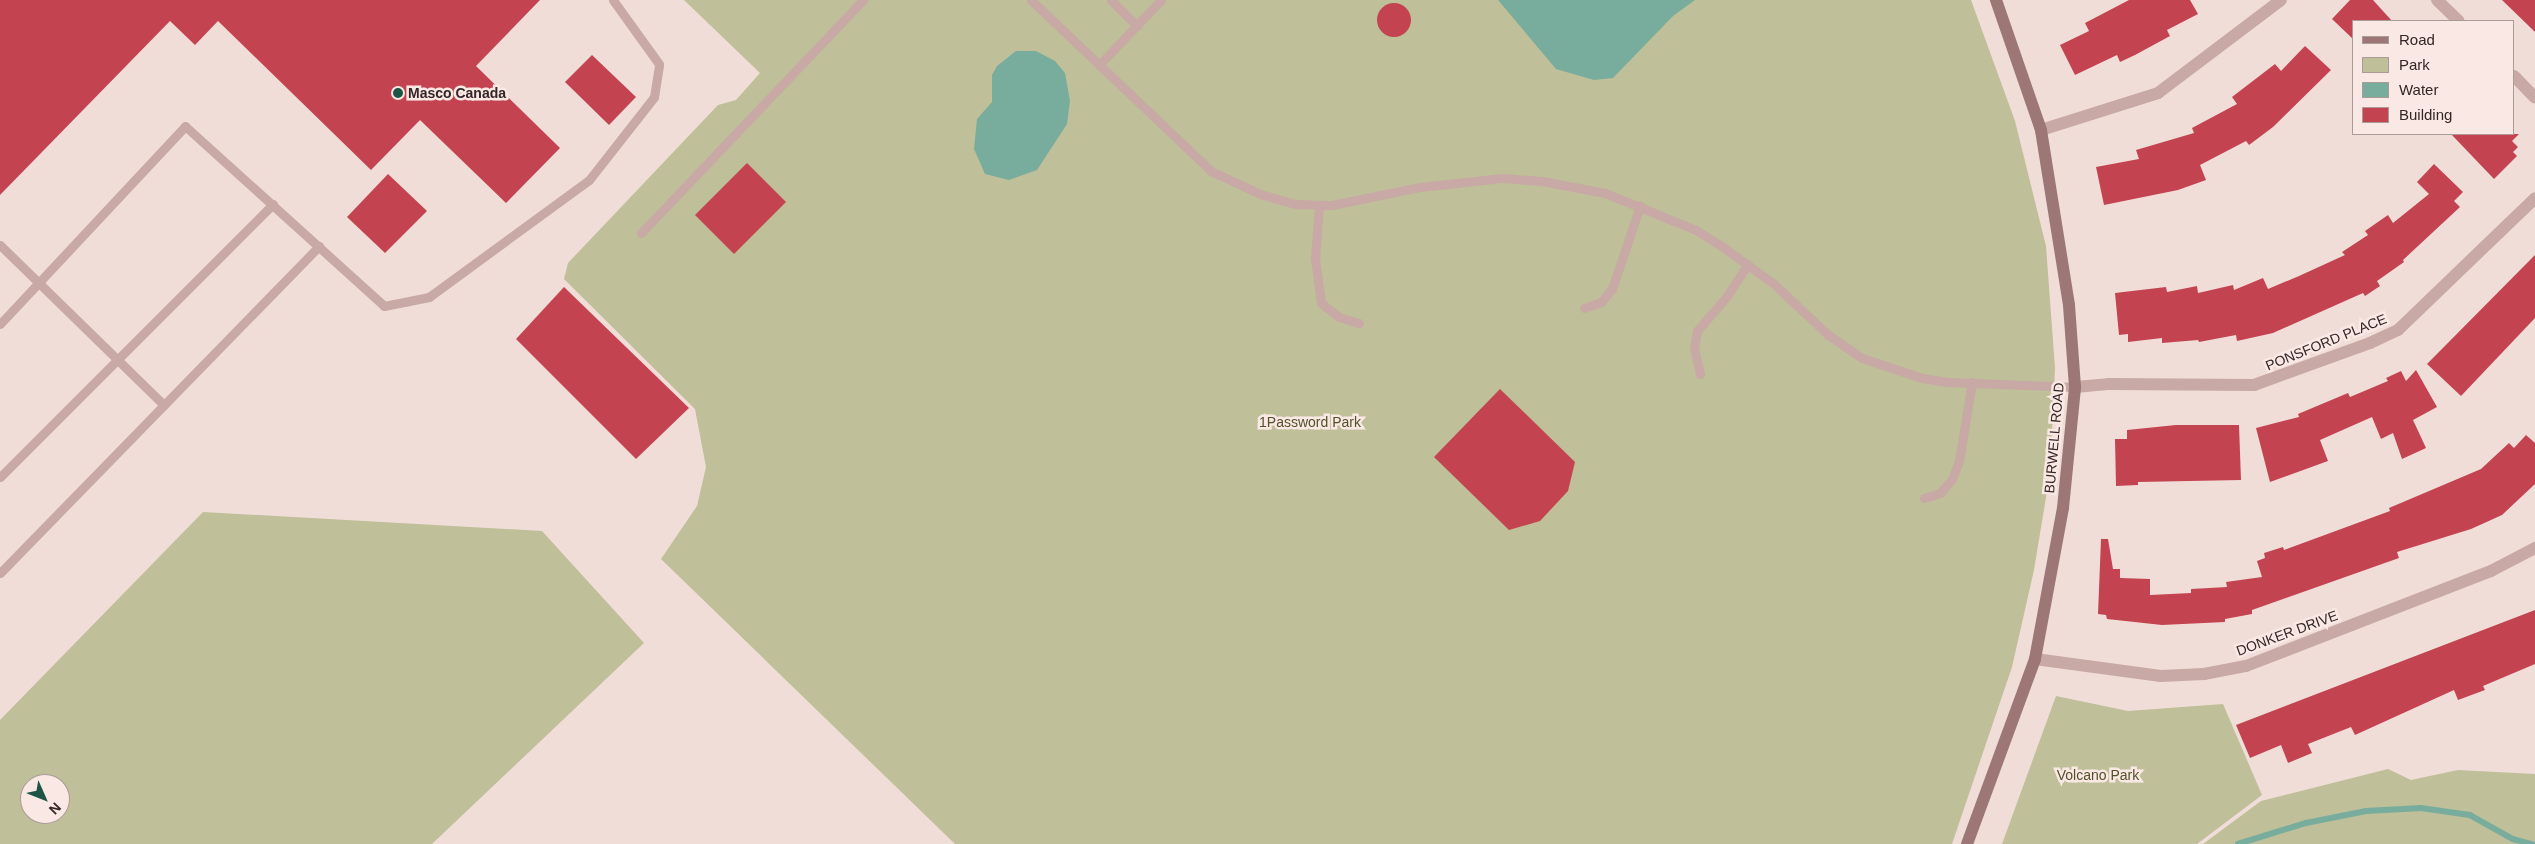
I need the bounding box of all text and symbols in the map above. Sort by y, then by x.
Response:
legend [2352,20,2515,135]
text: Road [2399,31,2435,48]
text: Park [2399,56,2430,73]
text: Water [2399,81,2438,98]
place label: Masco Canada [408,85,506,101]
marker: Masco Canada [392,87,404,99]
text: Building [2399,106,2452,123]
street label: PONSFORD PLACE [2263,310,2389,374]
street label: BURWELL ROAD [2041,382,2067,494]
park label: 1Password Park [1259,414,1361,430]
street label: DONKER DRIVE [2234,607,2340,659]
park label: Volcano Park [2057,767,2139,783]
north arrow [20,774,70,824]
text: N [46,800,64,818]

